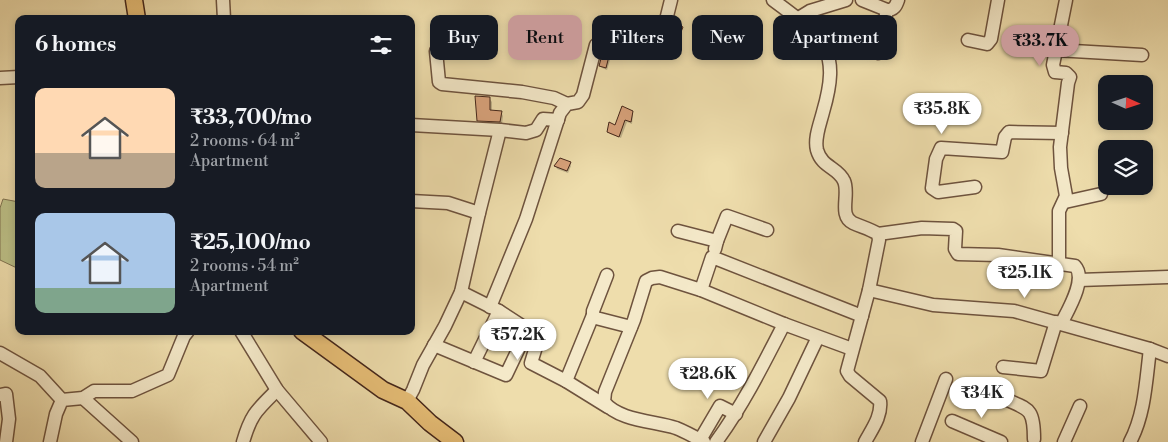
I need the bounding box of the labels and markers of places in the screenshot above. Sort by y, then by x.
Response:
pin: ₹33.7K [999,24,1081,67]
pin: ₹35.8K [901,92,983,135]
pin: ₹25.1K [984,256,1066,299]
pin: ₹57.2K [477,318,559,361]
pin: ₹28.6K [667,358,749,400]
pin: ₹34K [952,376,1012,419]

